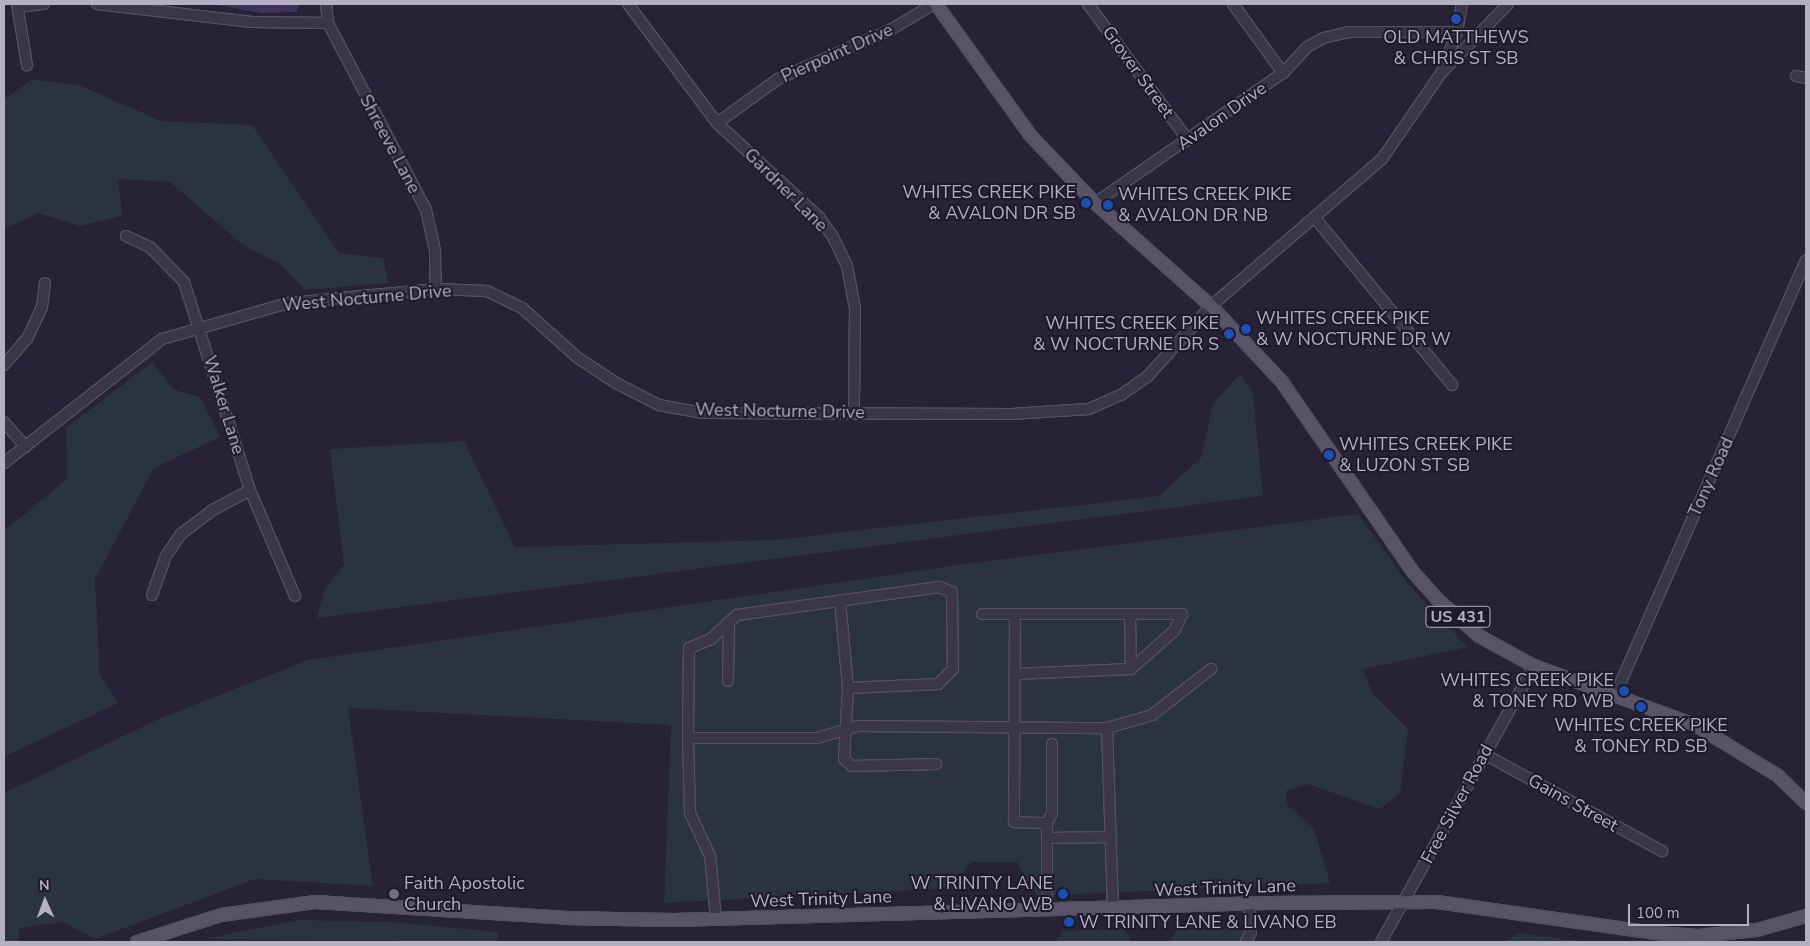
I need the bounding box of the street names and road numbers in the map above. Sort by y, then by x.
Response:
street label: Pierpoint Drive [778,19,896,87]
street label: Grover Street [1097,22,1179,122]
street label: Avalon Drive [1173,77,1271,155]
street label: Shreeve Lane [355,91,425,197]
street label: Gardner Lane [740,144,832,236]
street label: West Nocturne Drive [282,280,452,316]
street label: Walker Lane [199,353,249,457]
street label: West Nocturne Drive [695,399,865,423]
street label: Tony Road [1684,434,1738,520]
road number: US 431 [1424,604,1492,630]
street label: Free Silver Road [1417,741,1497,867]
street label: Gains Street [1524,769,1622,837]
street label: West Trinity Lane [1154,875,1296,901]
street label: West Trinity Lane [750,886,892,912]

